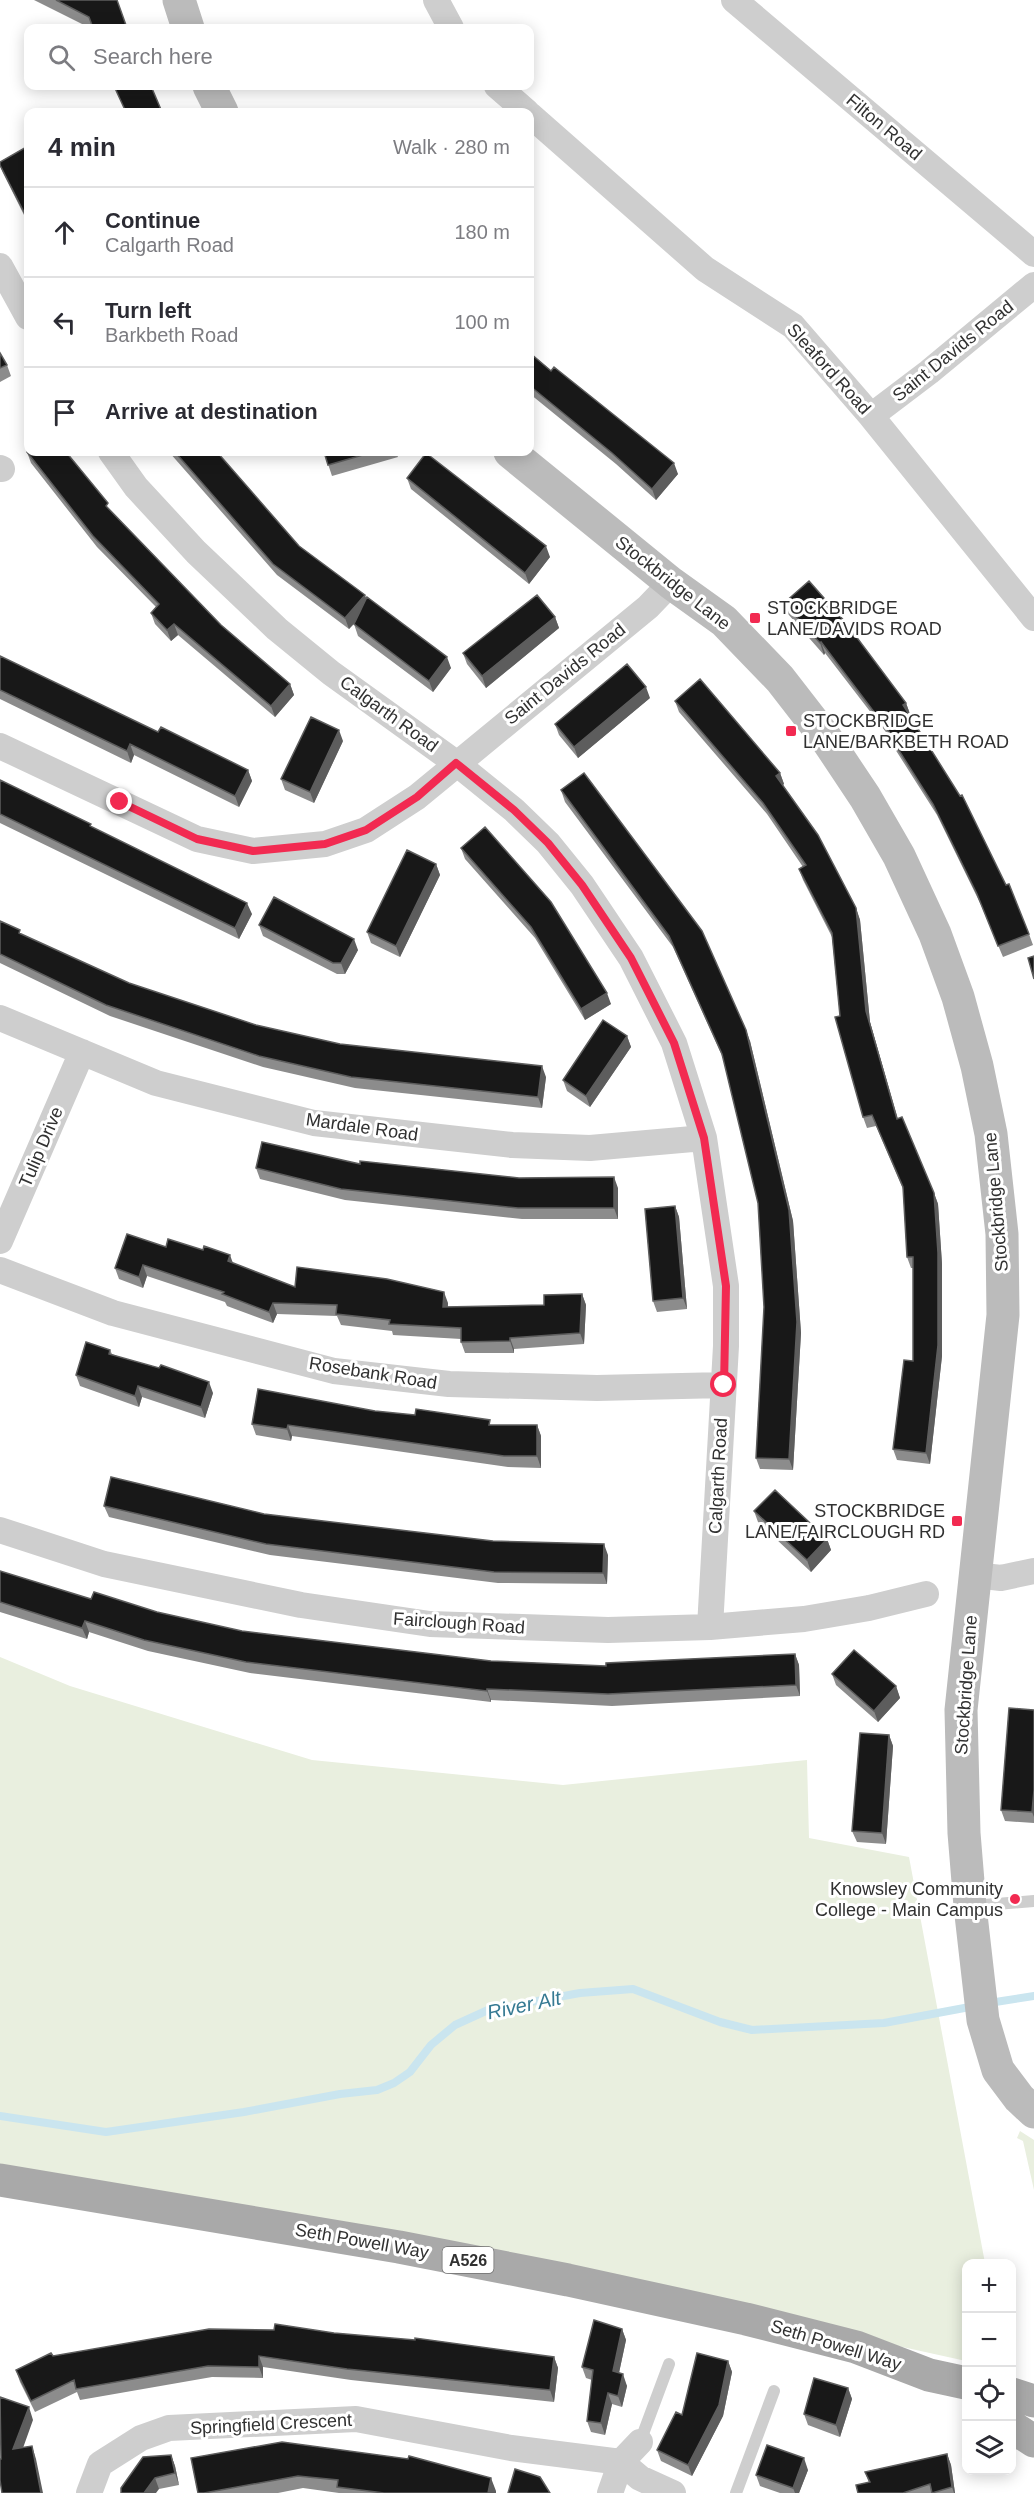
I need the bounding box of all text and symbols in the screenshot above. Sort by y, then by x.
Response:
search box [24,24,534,90]
icon: search [45,41,78,74]
text: Search here [93,44,213,69]
street label: Filton Road [842,90,926,164]
text: 4 min [48,132,116,162]
text: Walk · 280 m [393,136,510,158]
text: Continue [105,208,200,233]
icon: ahead [48,216,81,249]
text: 180 m [454,221,510,243]
text: Calgarth Road [105,234,234,256]
street label: Saint Davids Road [889,296,1017,406]
text: Turn left [105,298,191,323]
icon: left [48,306,81,339]
text: 100 m [454,311,510,333]
street label: Sleaford Road [783,320,875,418]
text: Barkbeth Road [105,324,238,346]
icon: arrive [48,396,81,429]
text: Arrive at destination [105,399,318,424]
street label: Stockbridge Lane [612,532,734,634]
place label: STOCKBRIDGE LANE/DAVIDS ROAD [767,598,942,639]
marker: STOCKBRIDGE LANE/DAVIDS ROAD [748,611,762,625]
street label: Saint Davids Road [501,619,629,729]
street label: Calgarth Road [336,672,442,756]
place label: STOCKBRIDGE LANE/BARKBETH ROAD [803,711,1009,752]
marker: STOCKBRIDGE LANE/BARKBETH ROAD [784,724,798,738]
route end [106,788,132,814]
street label: Tulip Drive [15,1104,67,1190]
street label: Mardale Road [305,1109,419,1145]
street label: Stockbridge Lane [980,1131,1012,1273]
street label: Rosebank Road [308,1353,438,1393]
route start [710,1371,736,1397]
street label: Calgarth Road [705,1418,731,1534]
place label: STOCKBRIDGE LANE/FAIRCLOUGH RD [745,1501,945,1542]
marker: STOCKBRIDGE LANE/FAIRCLOUGH RD [950,1514,964,1528]
street label: Fairclough Road [392,1608,526,1638]
street label: Stockbridge Lane [951,1614,981,1756]
place label: Knowsley Community College - Main Campus [815,1879,1003,1920]
marker: Knowsley Community College - Main Campus [1008,1892,1022,1906]
water label: River Alt [485,1986,564,2024]
street label: Seth Powell Way [294,2219,430,2263]
road number: A526 [442,2247,494,2273]
map controls [962,2259,1016,2475]
button: + [962,2259,1016,2313]
button: − [962,2313,1016,2367]
street label: Seth Powell Way [768,2316,904,2374]
button: locate [962,2367,1016,2421]
street label: Springfield Crescent [190,2410,352,2438]
button: layers [962,2421,1016,2475]

